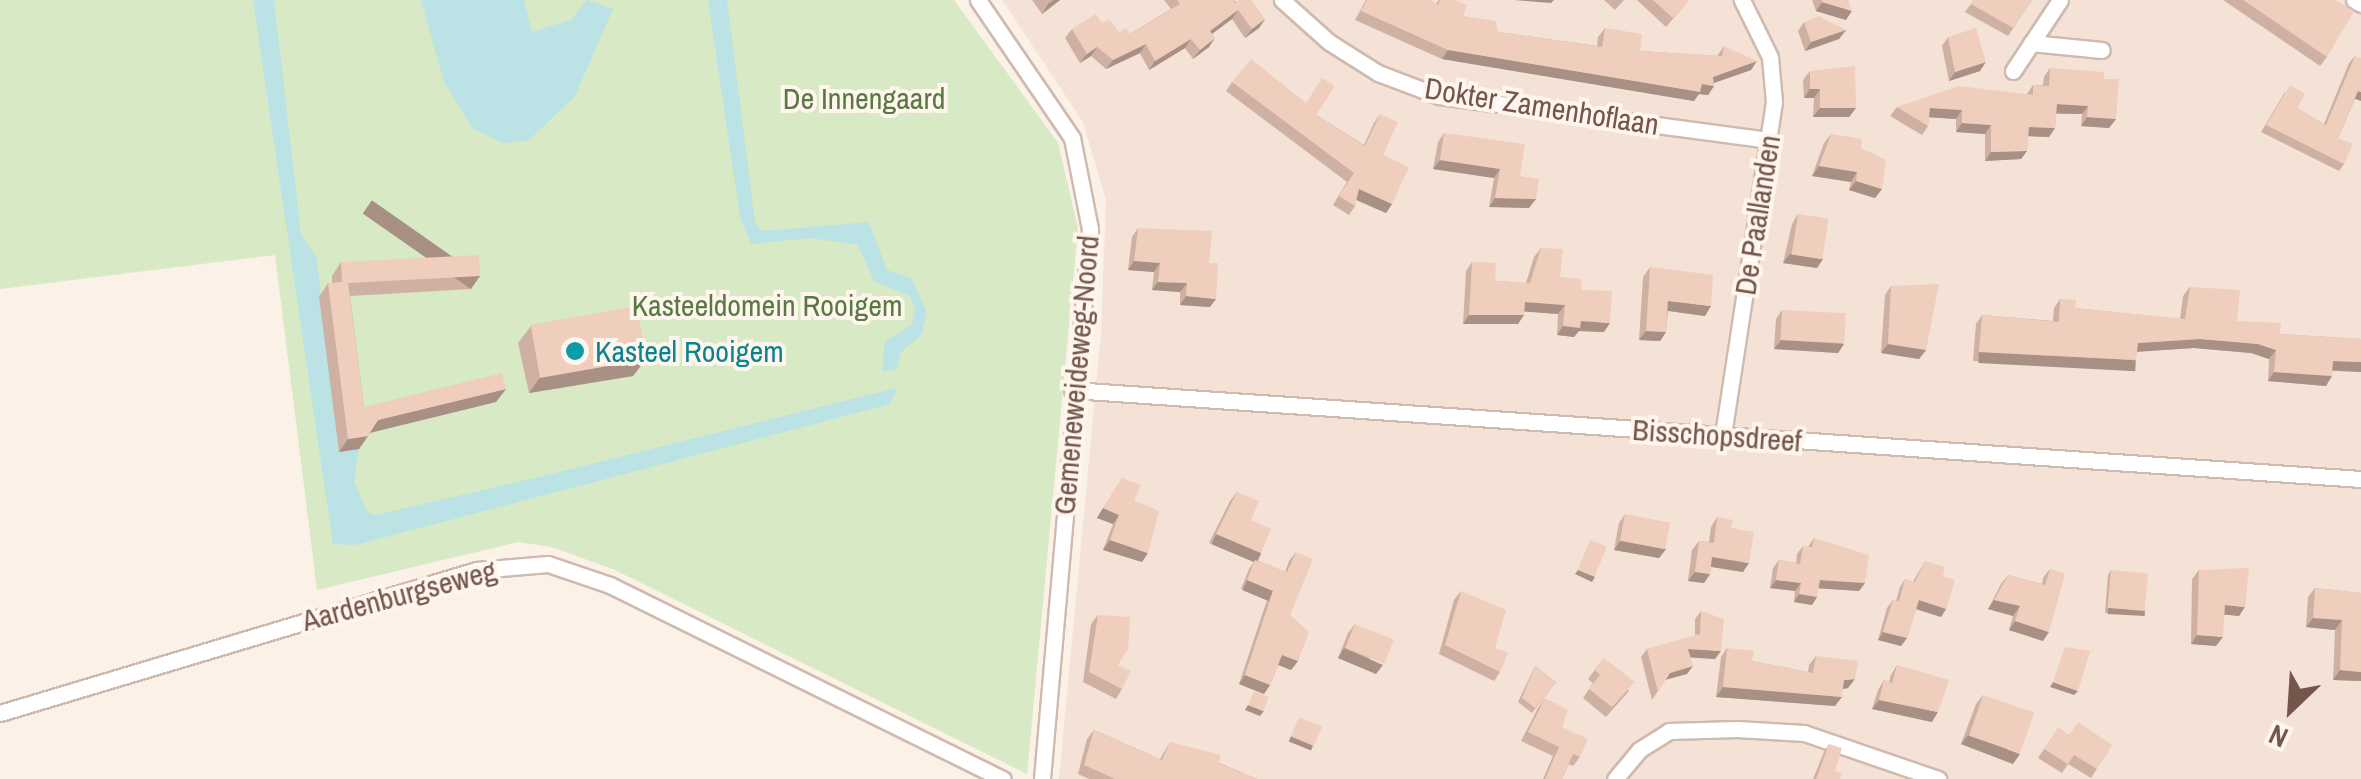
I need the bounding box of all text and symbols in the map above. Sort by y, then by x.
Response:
street label: Dokter Zamenhoflaan [1422,70,1662,142]
park label: De Innengaard [783,80,945,116]
street label: De Paallanden [1727,132,1787,298]
street label: Gemeneweideweg-Noord [1046,234,1106,516]
park label: Kasteeldomein Rooigem [632,287,902,323]
place label: Kasteel Rooigem [595,333,784,369]
marker: Kasteel Rooigem [564,340,586,362]
street label: Bisschopsdreef [1631,411,1803,459]
street label: Aardenburgseweg [298,552,500,638]
north arrow [2241,659,2341,759]
text: N [2263,715,2294,757]

